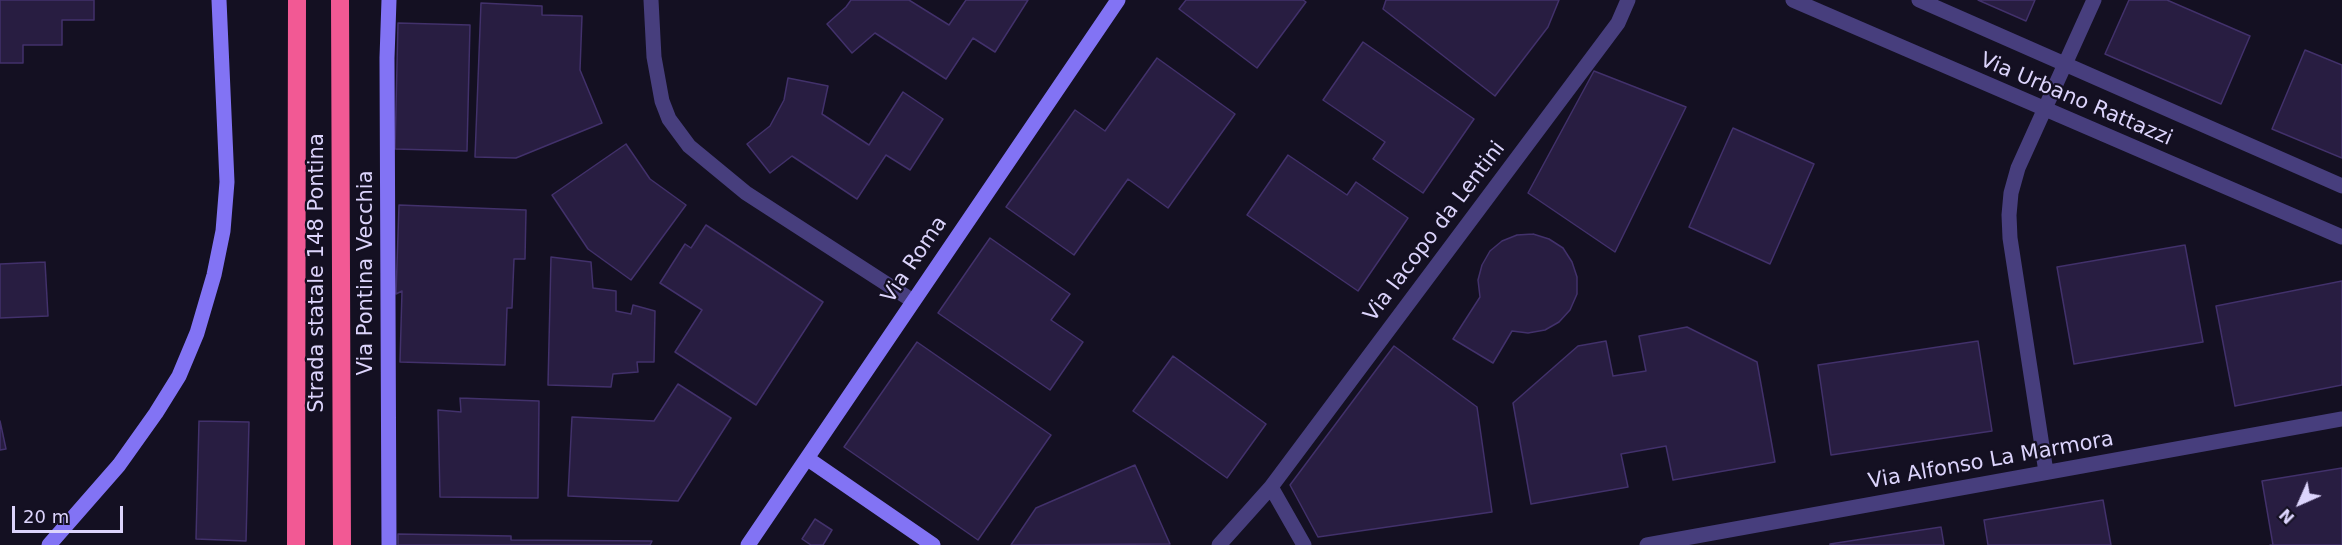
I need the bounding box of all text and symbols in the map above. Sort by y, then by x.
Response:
street label: Via Urbano Rattazzi [1976,48,2176,152]
street label: Strada statale 148 Pontina [305,133,331,413]
street label: Via Iacopo da Lentini [1359,137,1511,327]
street label: Via Pontina Vecchia [354,170,380,376]
street label: Via Roma [877,212,953,308]
street label: Via Alfonso La Marmora [1866,427,2116,495]
north arrow [2270,473,2330,533]
scale bar [15,494,126,532]
text: N [2275,505,2298,528]
text: 20 m [23,506,69,527]

